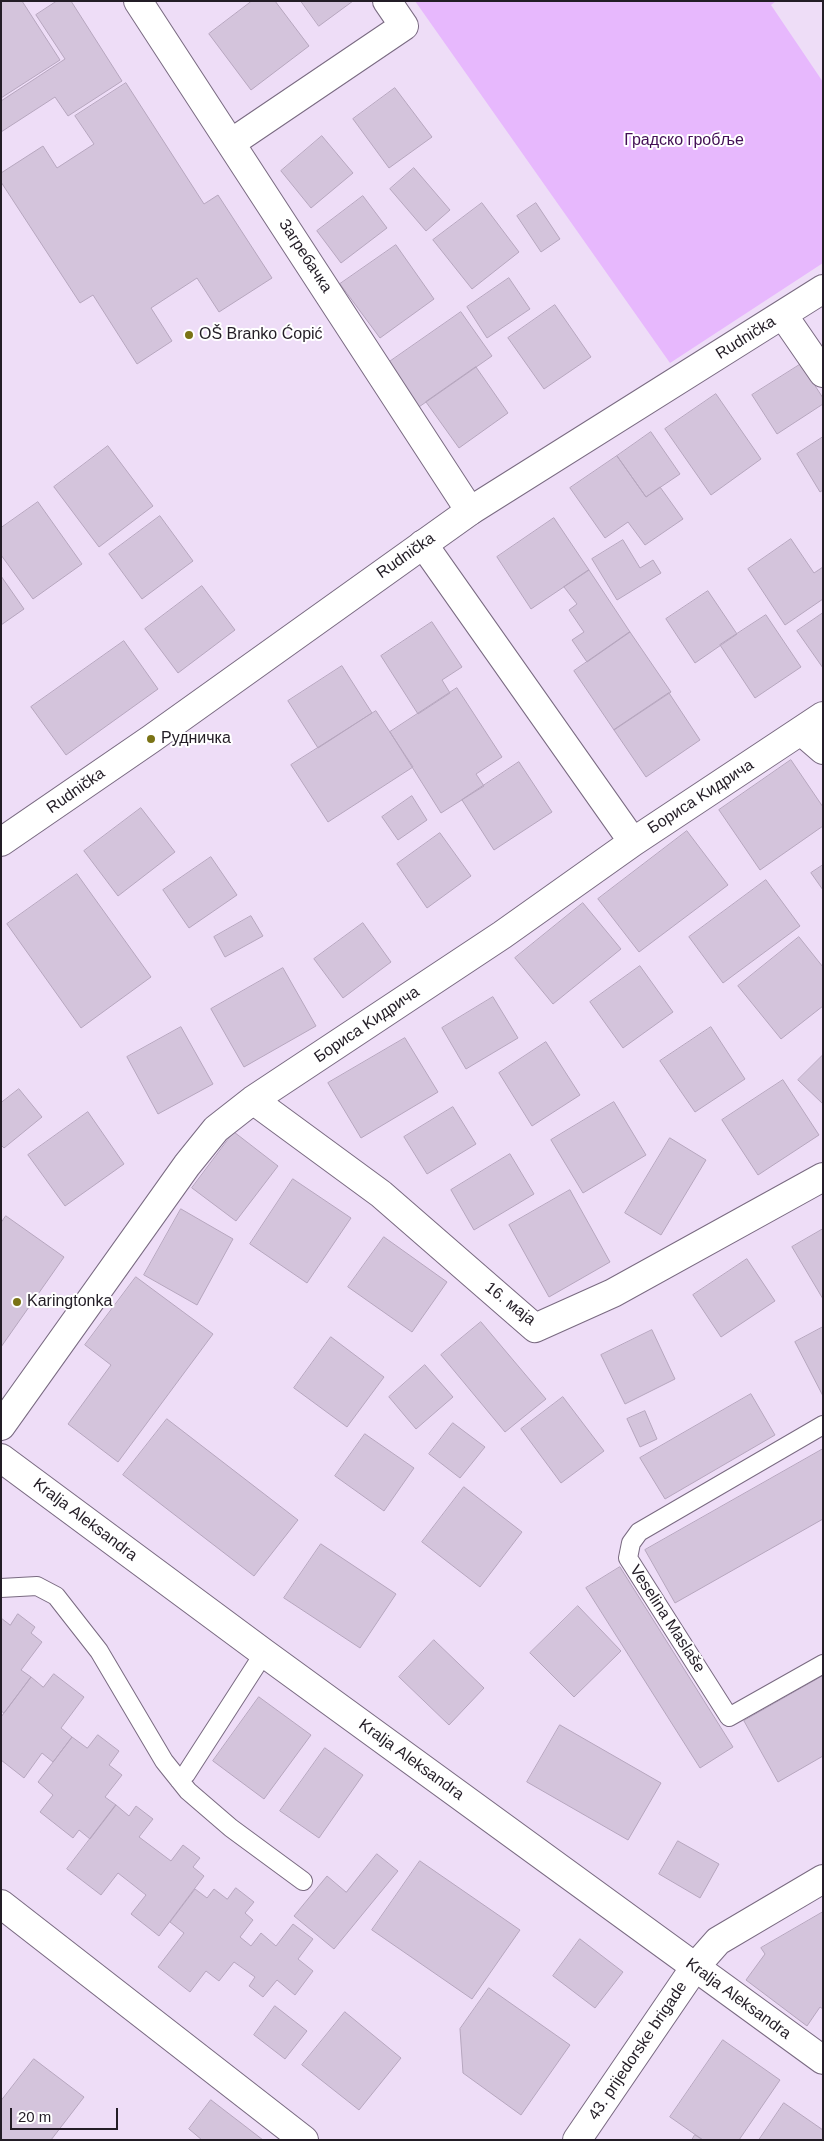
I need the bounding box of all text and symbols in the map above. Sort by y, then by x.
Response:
park label: Градско гробље [624,131,744,151]
street label: Загребачка [274,216,336,296]
street label: Rudnička [713,312,779,364]
place label: OŠ Branko Ćopić [199,325,323,345]
marker: OŠ Branko Ćopić [183,329,195,341]
street label: Rudnička [373,529,439,583]
place label: Рудничка [161,729,231,749]
marker: Рудничка [145,733,157,745]
street label: Бориса Kидрича [644,756,758,838]
street label: Rudnička [43,764,109,818]
street label: Бориса Kидрича [311,983,423,1067]
street label: 16. маја [481,1278,539,1330]
place label: Karingtonka [27,1292,112,1312]
marker: Karingtonka [11,1296,23,1308]
street label: Kralja Aleksandra [29,1475,141,1565]
street label: Veselina Maslaše [625,1562,709,1676]
street label: Kralja Aleksandra [355,1715,467,1805]
street label: Kralja Aleksandra [682,1954,794,2044]
street label: 43. prijedorske brigade [585,1978,691,2124]
scale bar [12,2098,120,2130]
text: 20 m [18,2108,51,2125]

